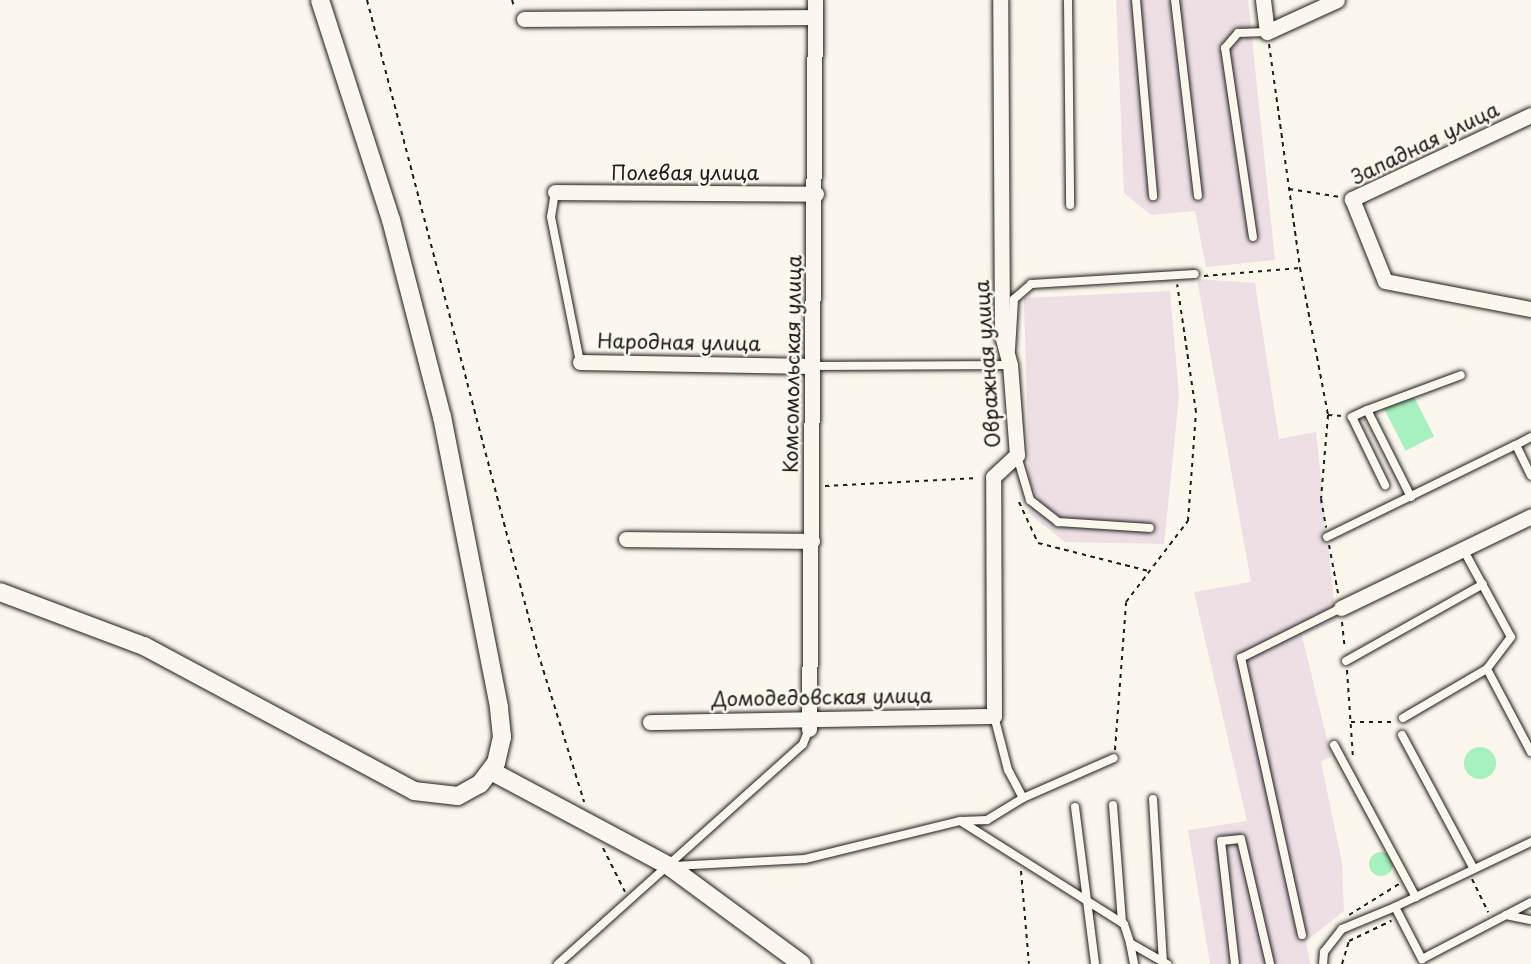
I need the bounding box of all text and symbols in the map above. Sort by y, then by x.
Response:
street label: Западная улица [1347,97,1503,189]
street label: Полевая улица [611,160,759,184]
street label: Комсомольская улица [778,254,806,474]
street label: Овражная улица [969,279,1005,449]
street label: Народная улица [596,329,762,355]
street label: Домодедовская улица [711,683,933,711]

